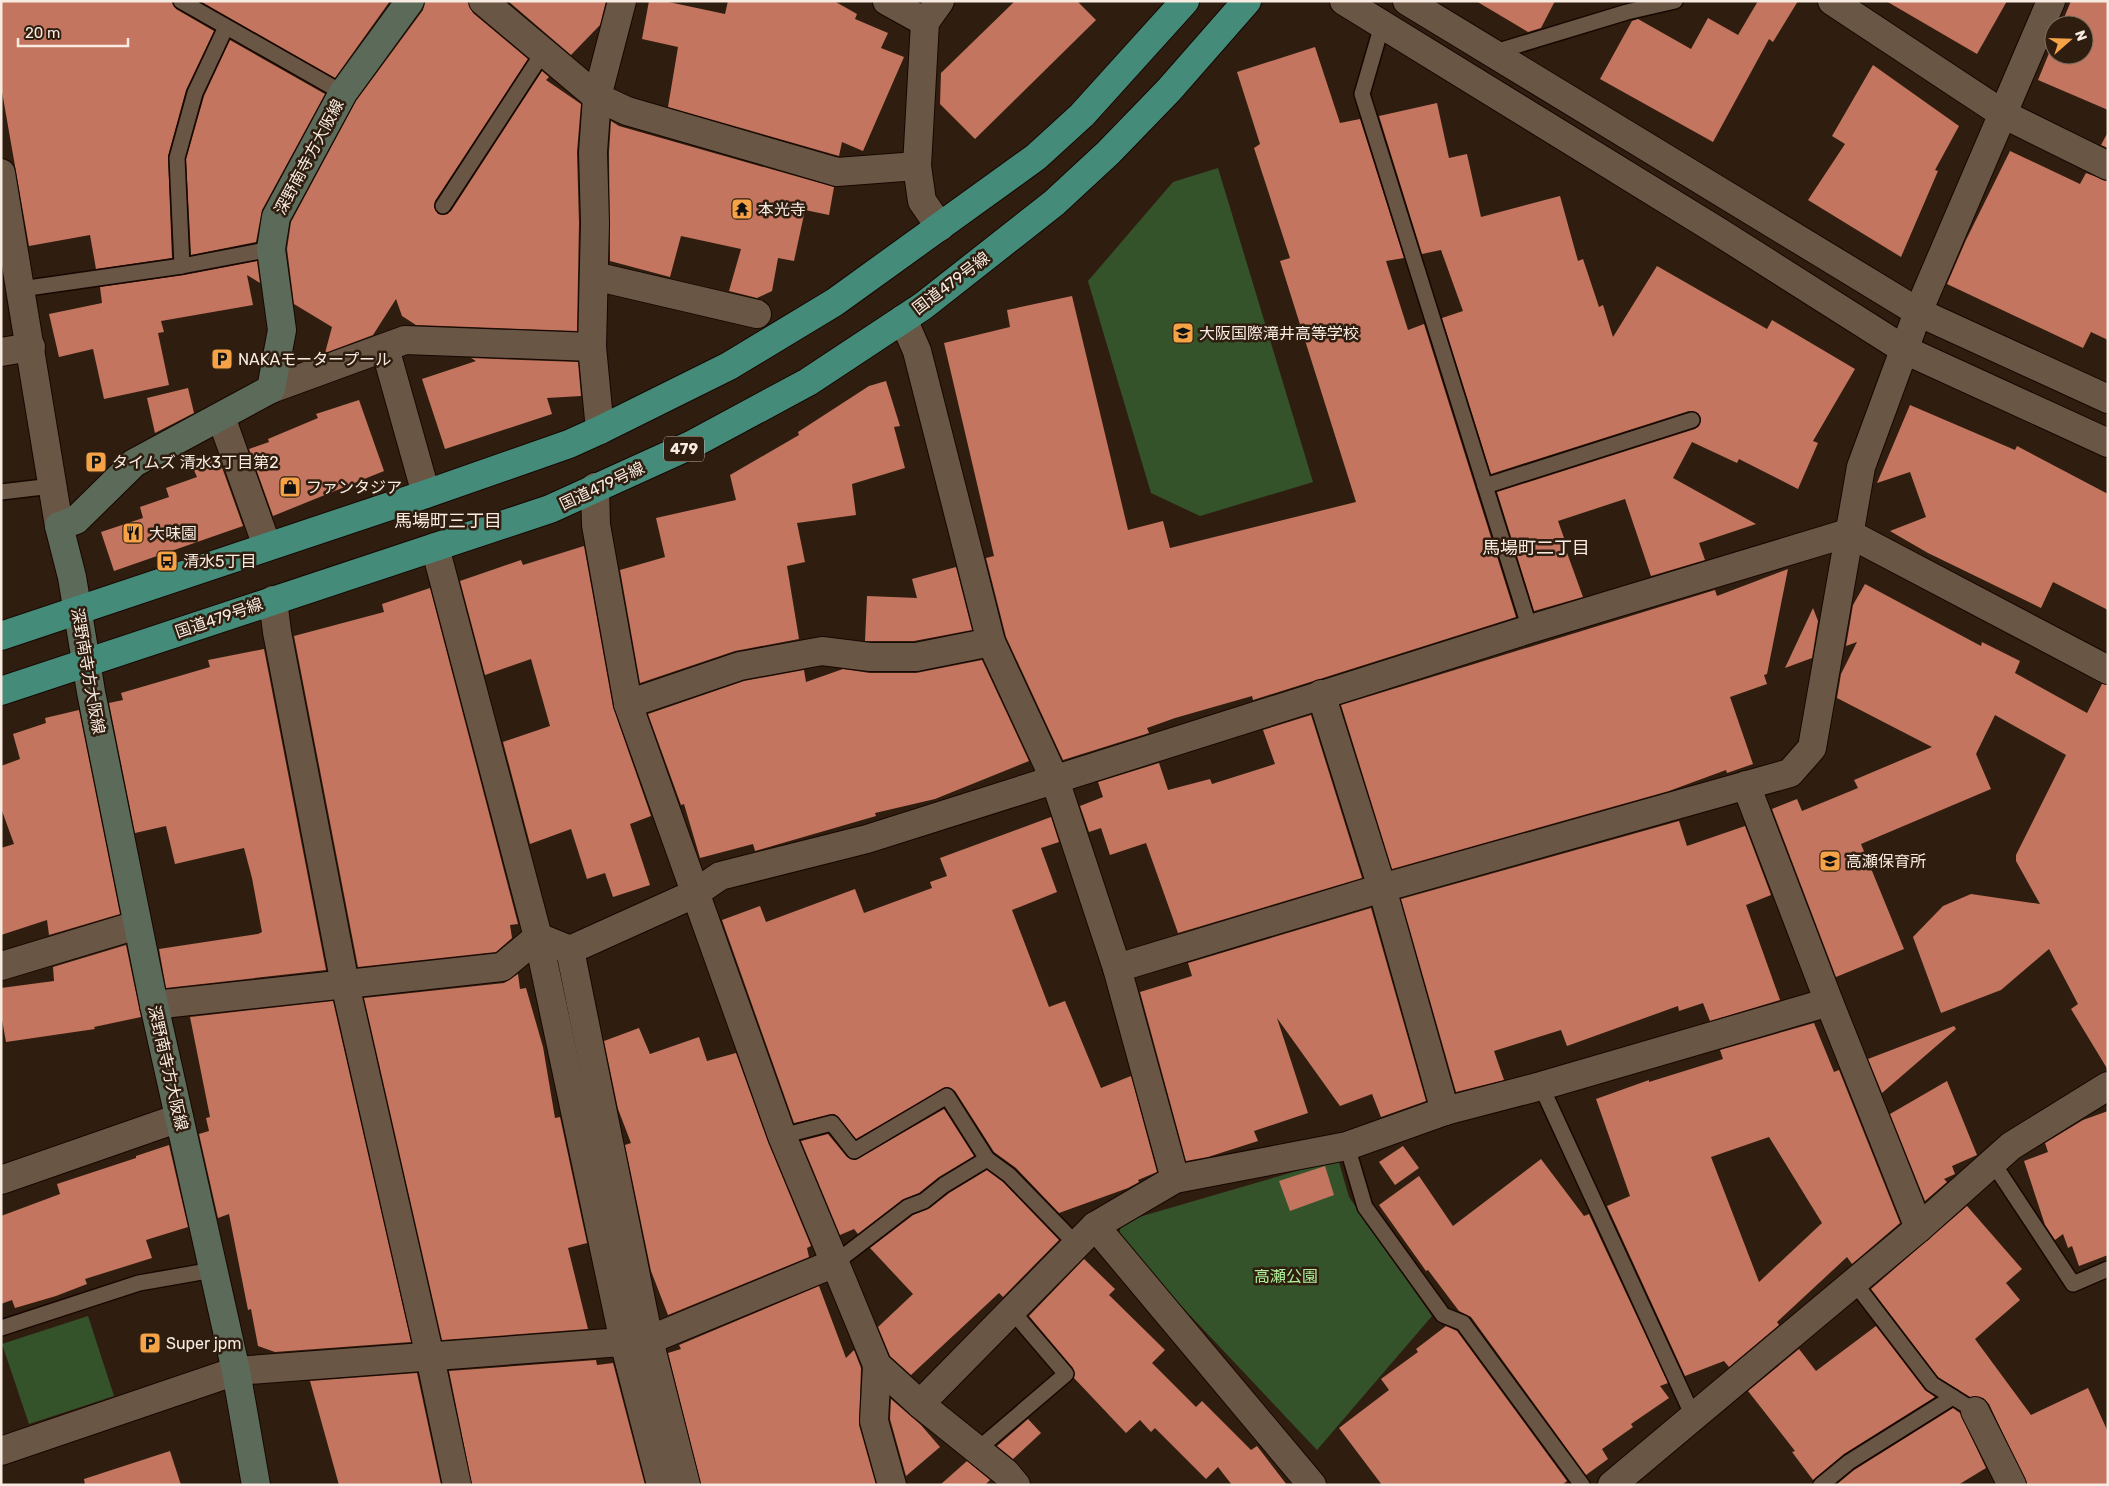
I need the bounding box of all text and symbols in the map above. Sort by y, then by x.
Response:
scale bar [18,15,128,47]
north arrow [2044,15,2094,65]
text: 20 m [25,24,60,42]
text: N [2071,28,2090,43]
street label: 深野南寺方大阪線 [271,96,347,218]
temple icon: 本光寺 [730,197,754,221]
place label: 本光寺 [758,200,806,219]
street label: 国道479号線 [909,248,993,318]
school or university icon: 大阪国際滝井高等学校 [1171,321,1195,345]
place label: 大阪国際滝井高等学校 [1199,324,1359,343]
parking icon: NAKAモータープール [210,347,234,371]
place label: NAKAモータープール [238,350,391,369]
road number: 479 [664,436,704,462]
parking icon: タイムズ 清水3丁目第2 [84,450,108,474]
place label: タイムズ 清水3丁目第2 [112,453,279,472]
street label: 国道479号線 [557,458,647,514]
shop icon: ファンタジア [278,475,302,499]
place label: ファンタジア [306,478,402,497]
district label: 馬場町三丁目 [394,510,502,532]
restaurant icon: 大味園 [121,521,145,545]
place label: 大味園 [149,524,197,543]
district label: 馬場町二丁目 [1482,537,1590,559]
bus stop icon: 清水5丁目 [155,549,179,573]
place label: 清水5丁目 [183,552,257,571]
street label: 国道479号線 [173,594,265,642]
street label: 深野南寺方大阪線 [68,606,108,736]
school or university icon: 高瀬保育所 [1818,849,1842,873]
place label: 高瀬保育所 [1846,852,1926,871]
street label: 深野南寺方大阪線 [144,1003,192,1133]
park label: 高瀬公園 [1254,1267,1318,1286]
parking icon: Super jpm [138,1331,162,1355]
place label: Super jpm [166,1334,242,1353]

